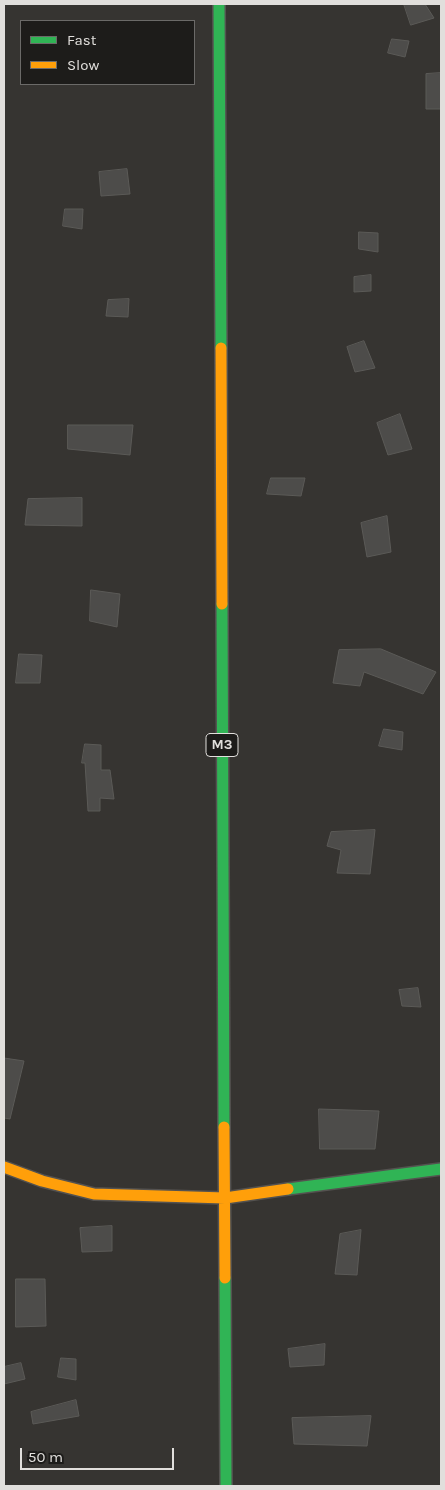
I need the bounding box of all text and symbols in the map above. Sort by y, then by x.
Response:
legend [20,20,195,85]
text: Fast [67,31,96,49]
text: Slow [67,56,99,74]
road number: M3 [206,734,238,756]
scale bar [22,1438,176,1470]
text: 50 m [28,1448,63,1466]

